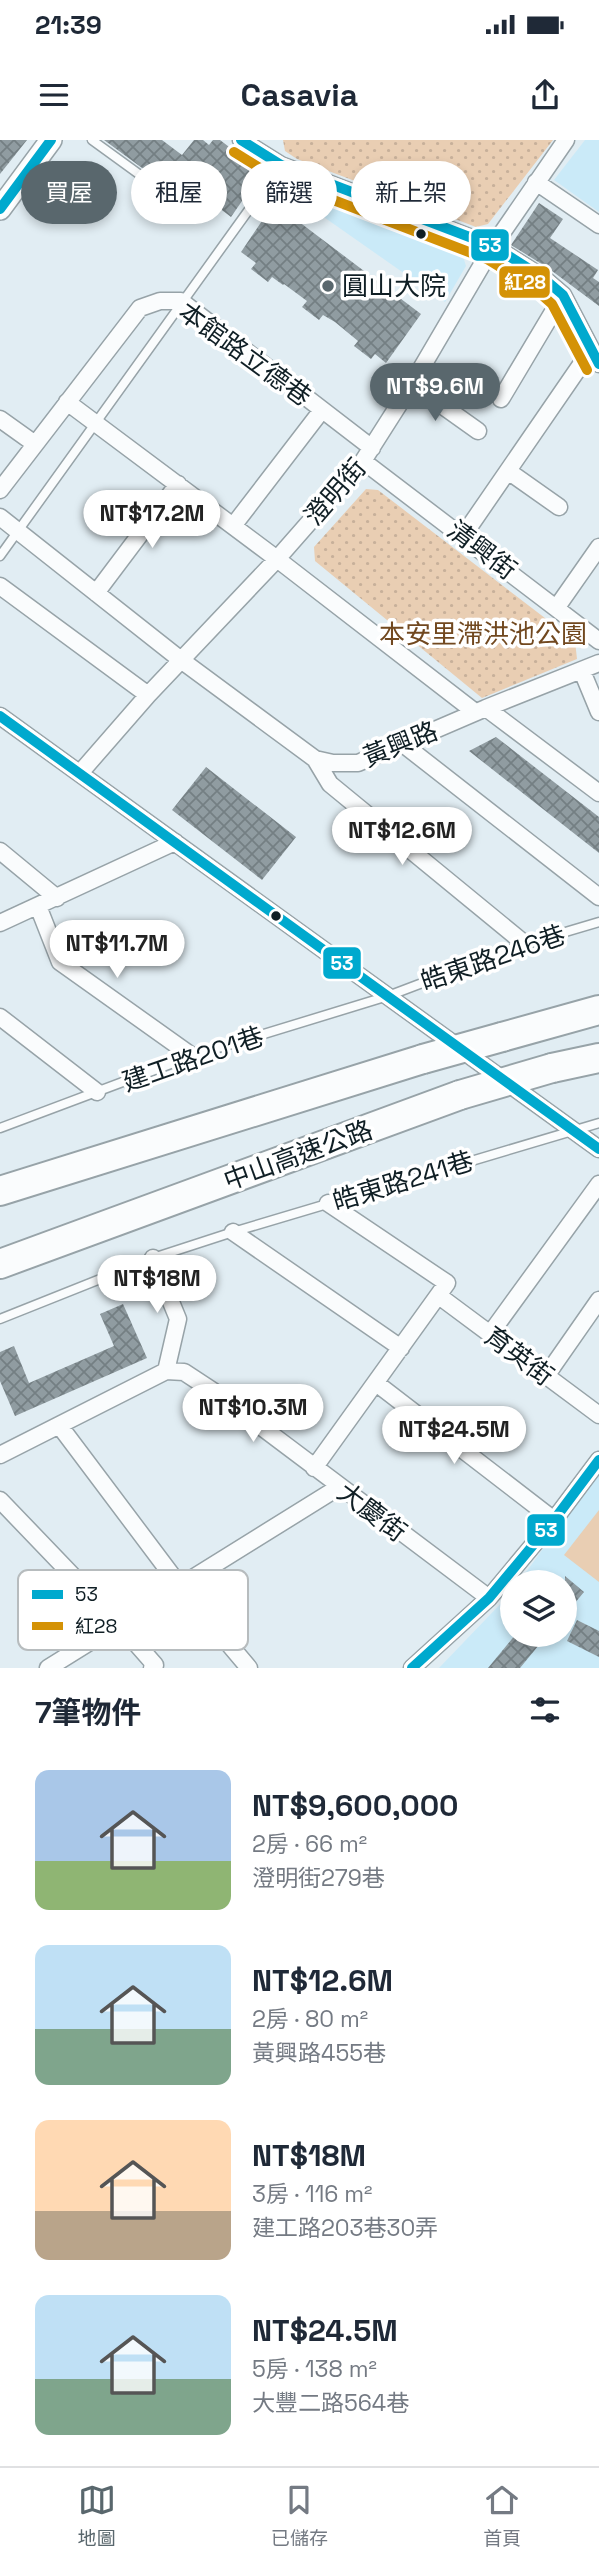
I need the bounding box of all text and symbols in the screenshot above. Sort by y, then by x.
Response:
text: 21:39 [35,8,102,42]
text: Casavia [241,75,358,115]
icon: menu [35,76,73,114]
icon: share [526,76,564,114]
chip: 買屋 [21,161,117,224]
chip: 租屋 [131,161,227,224]
chip: 篩選 [241,161,337,224]
chip: 新上架 [351,161,471,224]
unlabelled marker [414,227,428,241]
line badge: 53 [470,228,510,262]
text: 53 [479,233,501,258]
line badge: 紅28 [498,265,551,299]
place label: 圓山大院 [342,269,446,303]
text: 紅28 [504,270,546,295]
marker: 圓山大院 [320,278,336,294]
street label: 本館路立德巷 [172,294,318,414]
pin: NT$9.6M [370,364,500,423]
text: NT$9.6M [386,371,484,401]
street label: 澄明街 [297,451,373,533]
pin: NT$17.2M [80,490,224,550]
text: NT$17.2M [99,498,205,528]
street label: 清興街 [441,513,523,587]
park label: 本安里滯洪池公園 [379,617,587,651]
street label: 黃興路 [357,714,443,774]
pin: NT$12.6M [330,808,474,867]
text: NT$12.6M [348,815,456,845]
unlabelled marker [269,909,283,923]
street label: 皓東路246巷 [416,917,570,999]
pin: NT$11.7M [45,920,189,980]
text: NT$11.7M [66,928,168,958]
line badge: 53 [322,946,362,980]
text: 53 [331,951,353,976]
street label: 建工路201巷 [118,1019,268,1099]
street label: 中山高速公路 [219,1112,377,1198]
street label: 皓東路241巷 [329,1143,477,1219]
pin: NT$18M [100,1256,214,1315]
text: NT$18M [113,1263,201,1293]
street label: 育英街 [478,1319,560,1393]
pin: NT$10.3M [181,1384,325,1444]
text: NT$10.3M [198,1392,308,1422]
pin: NT$24.5M [382,1406,526,1466]
text: NT$24.5M [398,1414,510,1444]
street label: 大慶街 [331,1475,413,1549]
line badge: 53 [526,1513,566,1547]
text: 53 [535,1518,557,1543]
legend [18,1570,248,1650]
map controls [500,1570,577,1647]
button: layers [500,1570,577,1647]
text: 53 [75,1582,98,1607]
text: 紅28 [75,1614,117,1639]
icon: filters [526,1691,564,1729]
text: 7筆物件 [35,1693,142,1732]
text: NT$9,600,000 [252,1786,459,1825]
icon: home [91,1798,175,1882]
text: 2房 · 66 m² [252,1829,367,1859]
text: 澄明街279巷 [252,1863,385,1893]
text: NT$12.6M [252,1961,393,2000]
icon: home [91,1973,175,2057]
text: 2房 · 80 m² [252,2004,368,2034]
text: 黃興路455巷 [252,2038,386,2068]
text: NT$18M [252,2136,366,2175]
icon: home [91,2148,175,2232]
text: 3房 · 116 m² [252,2179,372,2209]
text: 建工路203巷30弄 [252,2213,438,2243]
text: NT$24.5M [252,2311,398,2350]
icon: home [91,2323,175,2407]
text: 5房 · 138 m² [252,2354,377,2384]
text: 大豐二路564巷 [252,2388,409,2418]
tab: 地圖 [78,2481,116,2551]
tab: 已儲存 [271,2481,328,2551]
tab: 首頁 [483,2481,521,2551]

